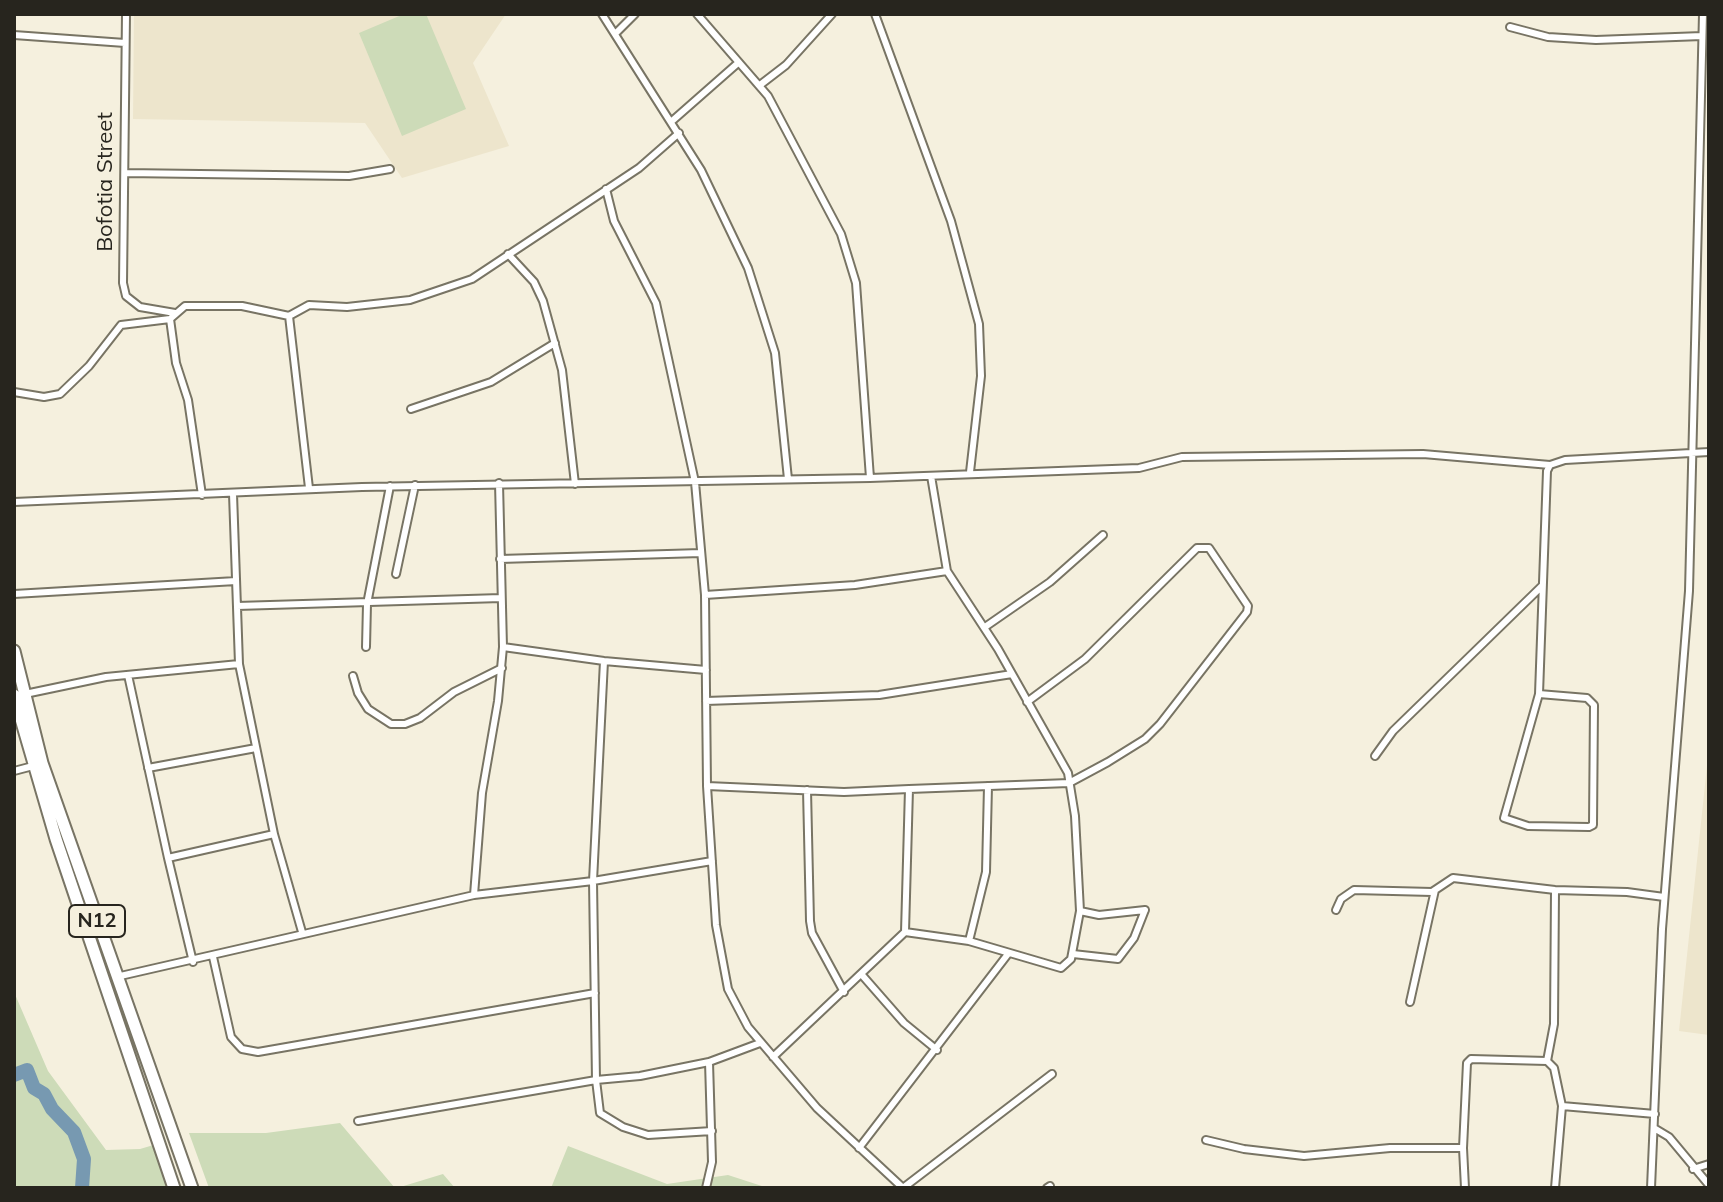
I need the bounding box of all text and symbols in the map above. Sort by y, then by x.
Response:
street label: Bofotia Street [92,112,118,252]
road number: N12 [69,905,125,937]

